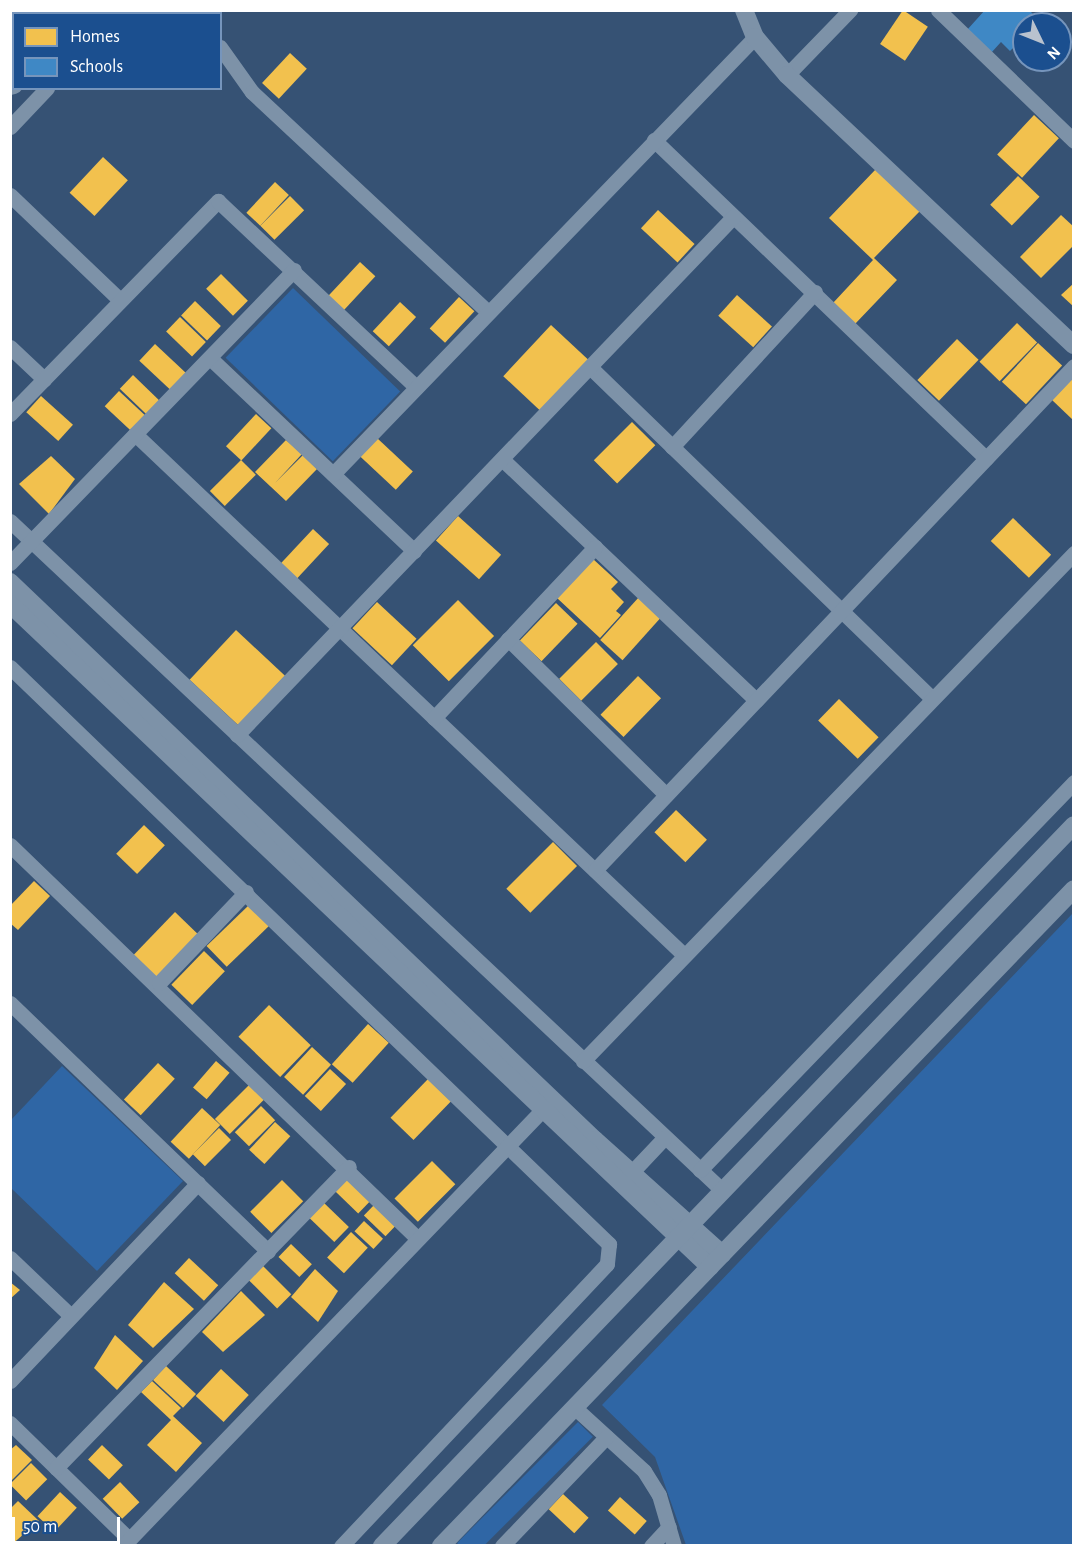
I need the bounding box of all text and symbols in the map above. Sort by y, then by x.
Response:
legend [12,12,222,90]
north arrow [1012,12,1072,72]
text: Homes [70,28,120,46]
text: N [1044,43,1063,62]
text: Schools [70,58,123,76]
scale bar [15,1505,123,1543]
text: 50 m [23,1518,57,1536]

